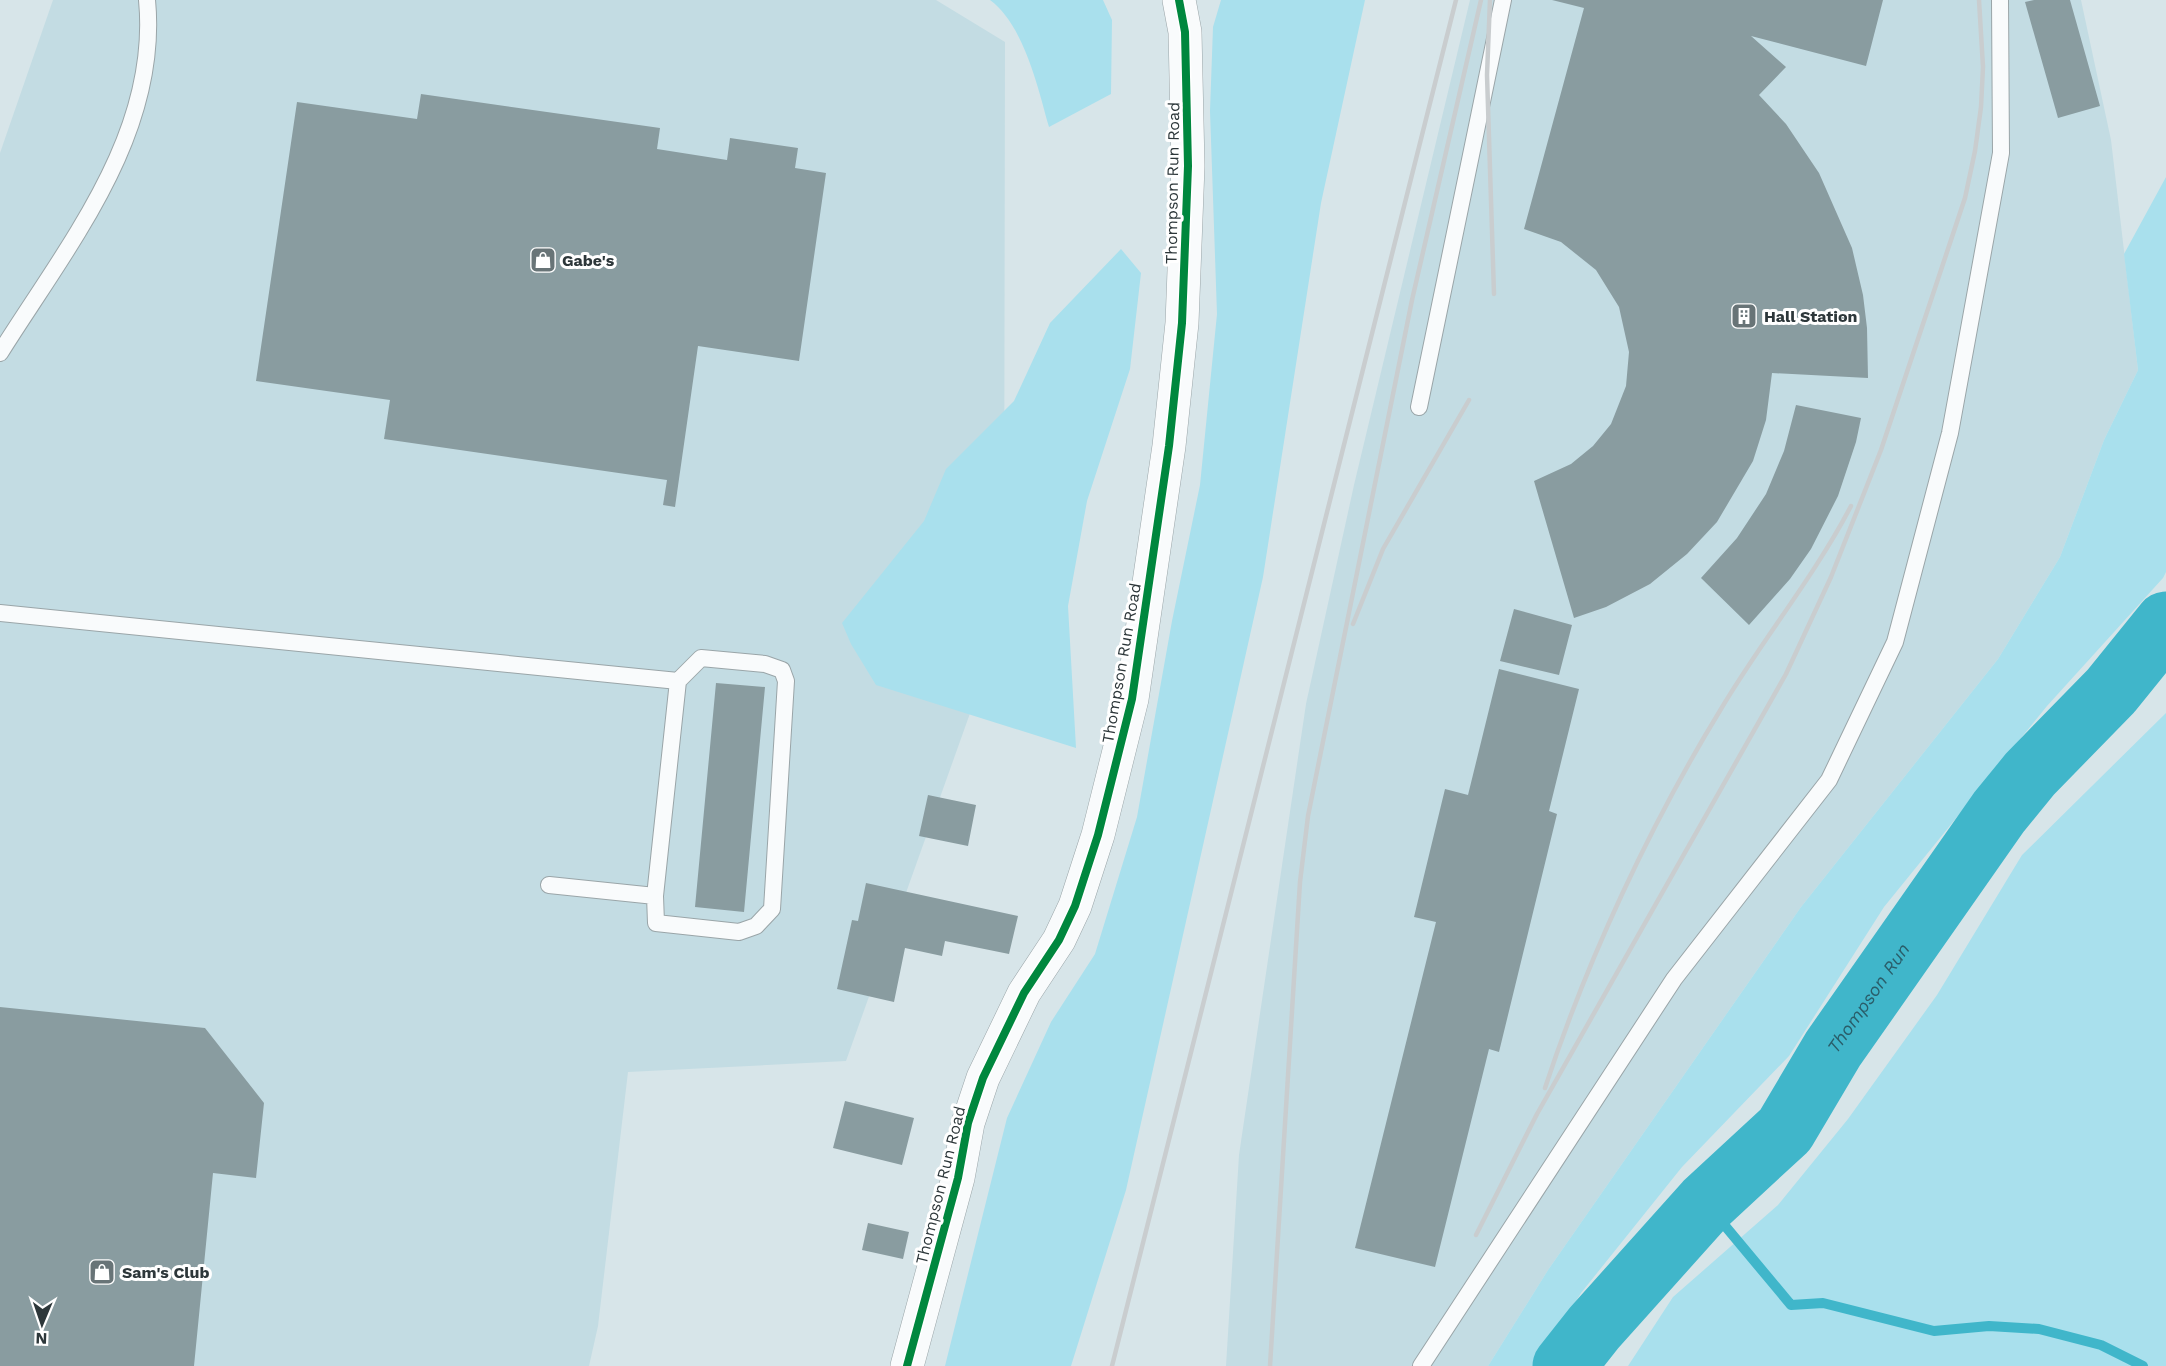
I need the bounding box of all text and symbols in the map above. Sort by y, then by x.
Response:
street label: Thompson Run Road [1162,102,1183,264]
shop icon: Gabe's [528,245,558,275]
place label: Gabe's [562,251,615,270]
building icon: Hall Station [1729,301,1759,331]
place label: Hall Station [1764,307,1857,326]
street label: Thompson Run Road [1098,582,1145,745]
water label: Thompson Run [1823,939,1914,1057]
street label: Thompson Run Road [912,1104,969,1266]
shop icon: Sam's Club [87,1257,117,1287]
place label: Sam's Club [122,1263,210,1282]
north arrow [12,1294,72,1354]
text: N [35,1329,48,1348]

